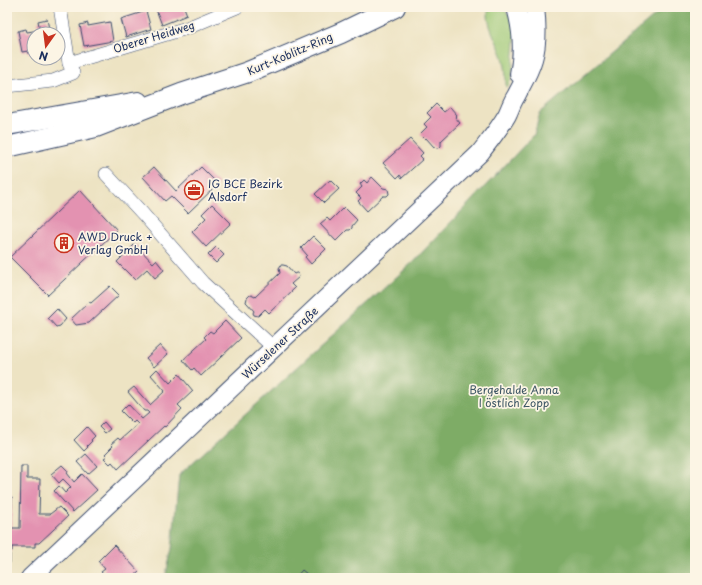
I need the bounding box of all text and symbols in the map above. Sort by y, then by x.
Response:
street label: Oberer Heidweg [111,16,197,57]
north arrow [26,26,66,66]
street label: Kurt-Koblitz-Ring [245,28,335,79]
text: N [37,47,50,65]
place label: IG BCE Bezirk Alsdorf [208,175,283,205]
office icon: IG BCE Bezirk Alsdorf [183,179,205,201]
place label: AWD Druck + Verlag GmbH [78,228,153,258]
building icon: AWD Druck + Verlag GmbH [53,232,75,254]
street label: Würselener Straße [238,303,322,383]
park label: Bergehalde Anna I östlich Zopp [469,381,559,411]

